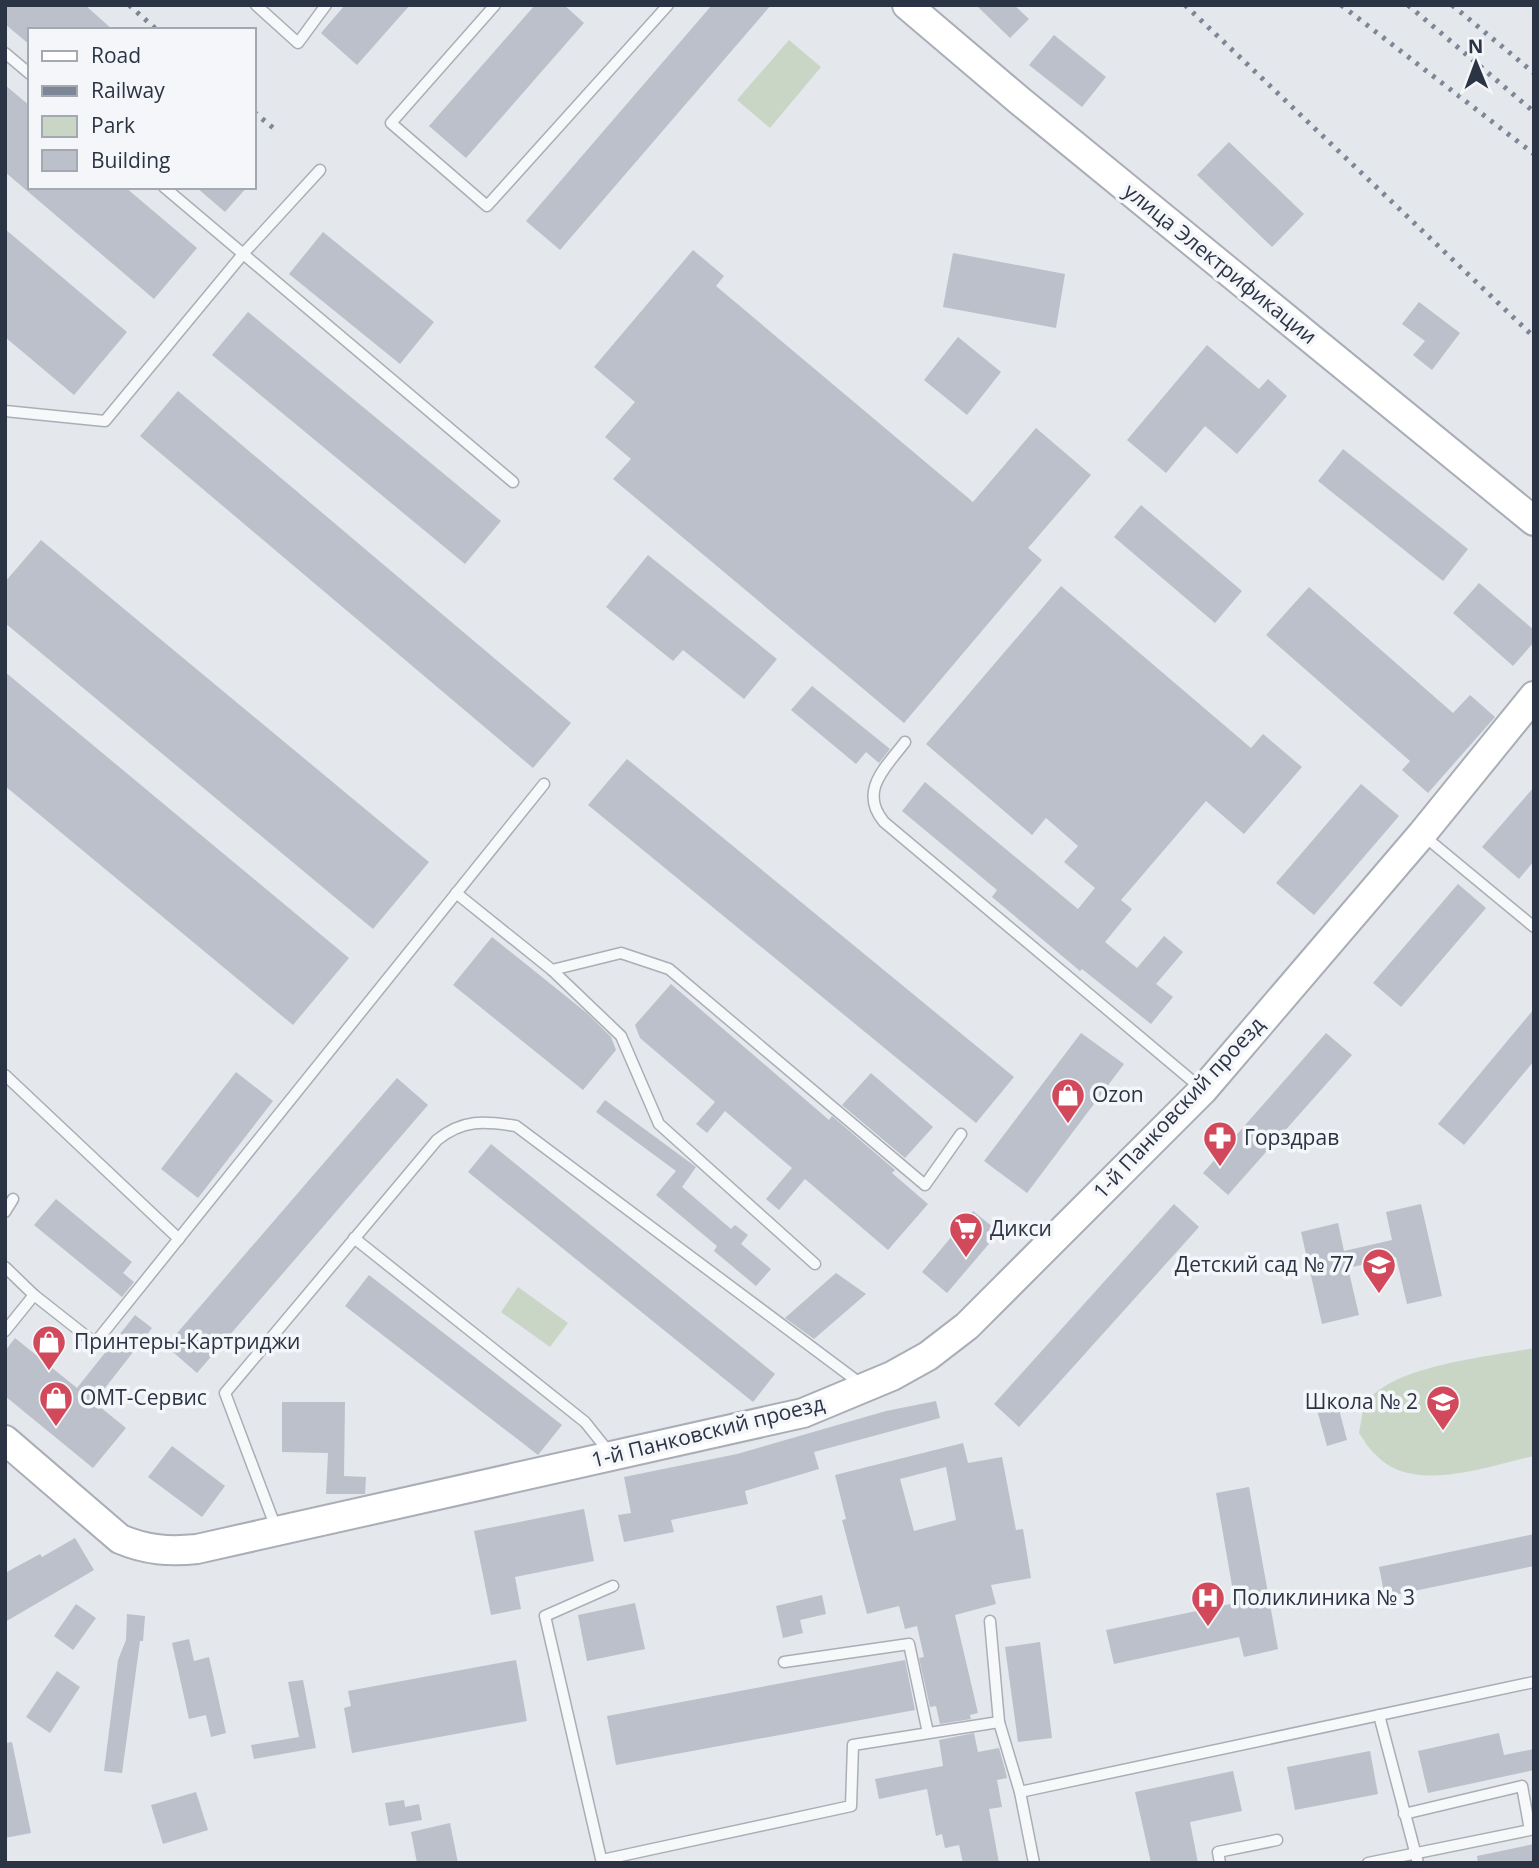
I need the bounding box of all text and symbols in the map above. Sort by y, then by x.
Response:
legend [28,28,256,189]
north arrow [1441,28,1511,98]
text: N [1468,33,1484,59]
text: Road [91,41,141,69]
text: Railway [91,76,165,104]
text: Park [91,111,135,139]
text: Building [91,146,170,174]
street label: улица Электрификации [1118,177,1323,350]
street label: 1-й Панковский проезд [1087,1010,1270,1204]
shop icon: Ozon [1049,1076,1087,1125]
place label: Ozon [1092,1080,1144,1108]
pharmacy icon: Горздрав [1201,1119,1239,1168]
place label: Горздрав [1244,1123,1339,1151]
supermarket icon: Дикси [947,1210,985,1259]
place label: Дикси [990,1214,1052,1242]
school or university icon: Детский сад № 77 [1360,1246,1398,1295]
place label: Детский сад № 77 [1175,1250,1354,1278]
shop icon: Принтеры-Картриджи [30,1323,68,1372]
place label: Принтеры-Картриджи [74,1327,300,1355]
shop icon: ОМТ-Сервис [37,1379,75,1428]
place label: ОМТ-Сервис [80,1383,207,1411]
school or university icon: Школа № 2 [1424,1383,1462,1432]
place label: Школа № 2 [1305,1387,1418,1415]
street label: 1-й Панковский проезд [588,1389,827,1474]
hospital icon: Поликлиника № 3 [1189,1579,1227,1628]
place label: Поликлиника № 3 [1232,1583,1415,1611]

